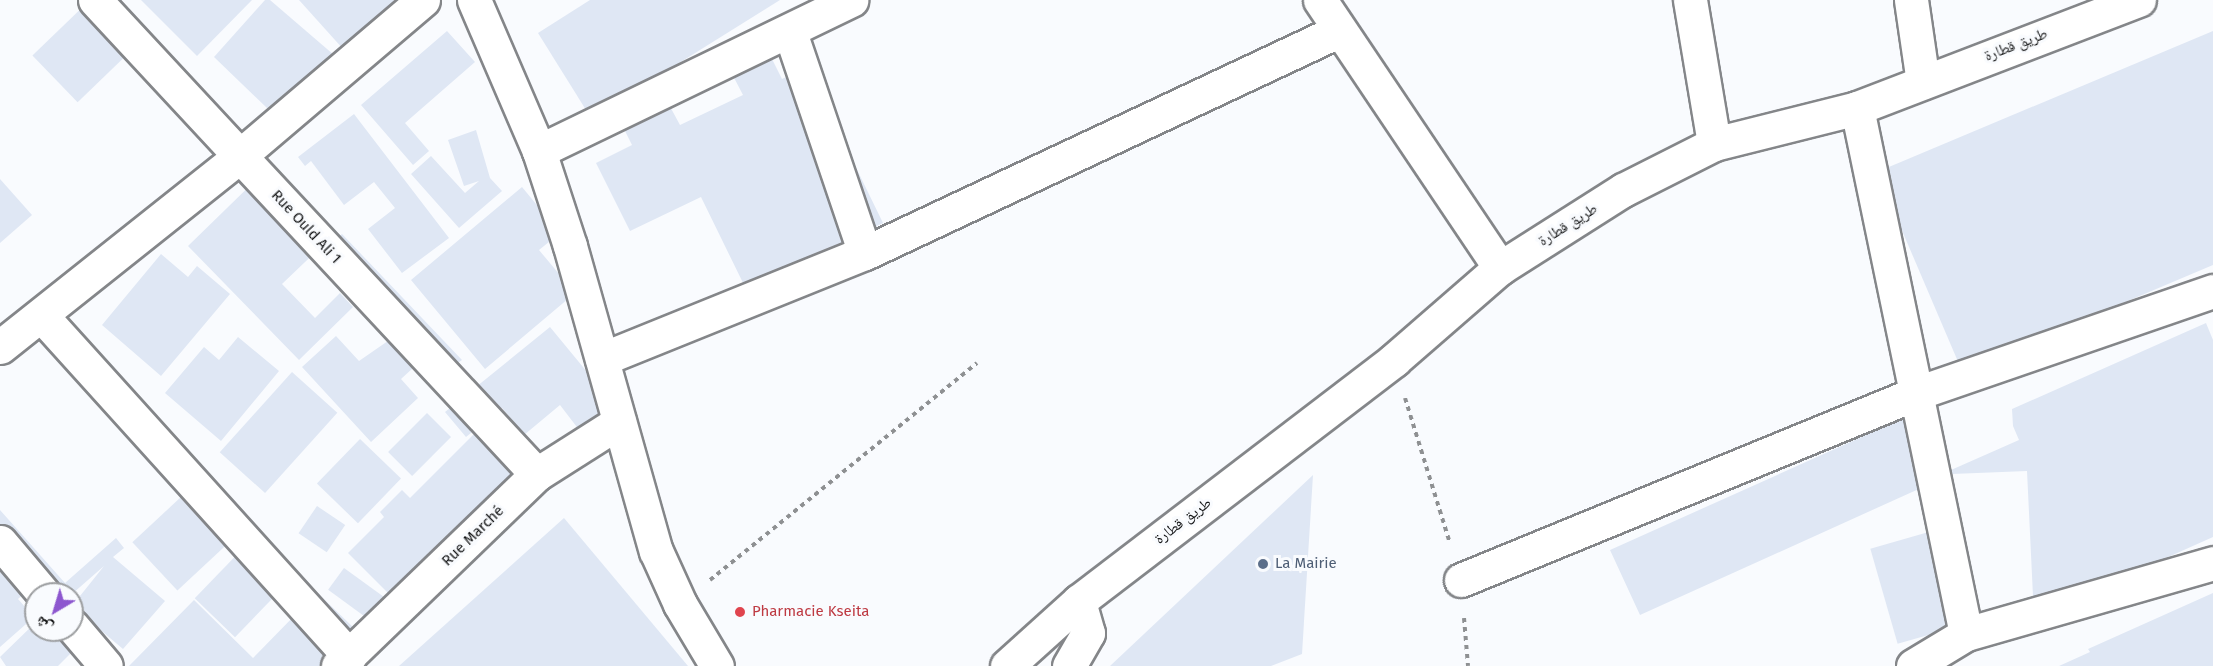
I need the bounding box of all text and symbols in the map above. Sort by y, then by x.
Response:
street label: طريق قطارة [1982,25,2050,65]
street label: Rue Ould Ali 1 [267,186,345,268]
street label: طريق قطارة [1535,200,1601,250]
street label: طريق قطارة [1151,494,1215,548]
street label: Rue Marché [438,502,508,570]
place label: La Mairie [1275,555,1337,573]
marker: La Mairie [1256,557,1270,571]
north arrow [24,582,84,642]
place label: Pharmacie Kseita [752,603,869,621]
marker: Pharmacie Kseita [733,605,747,619]
text: ش [31,612,56,638]

